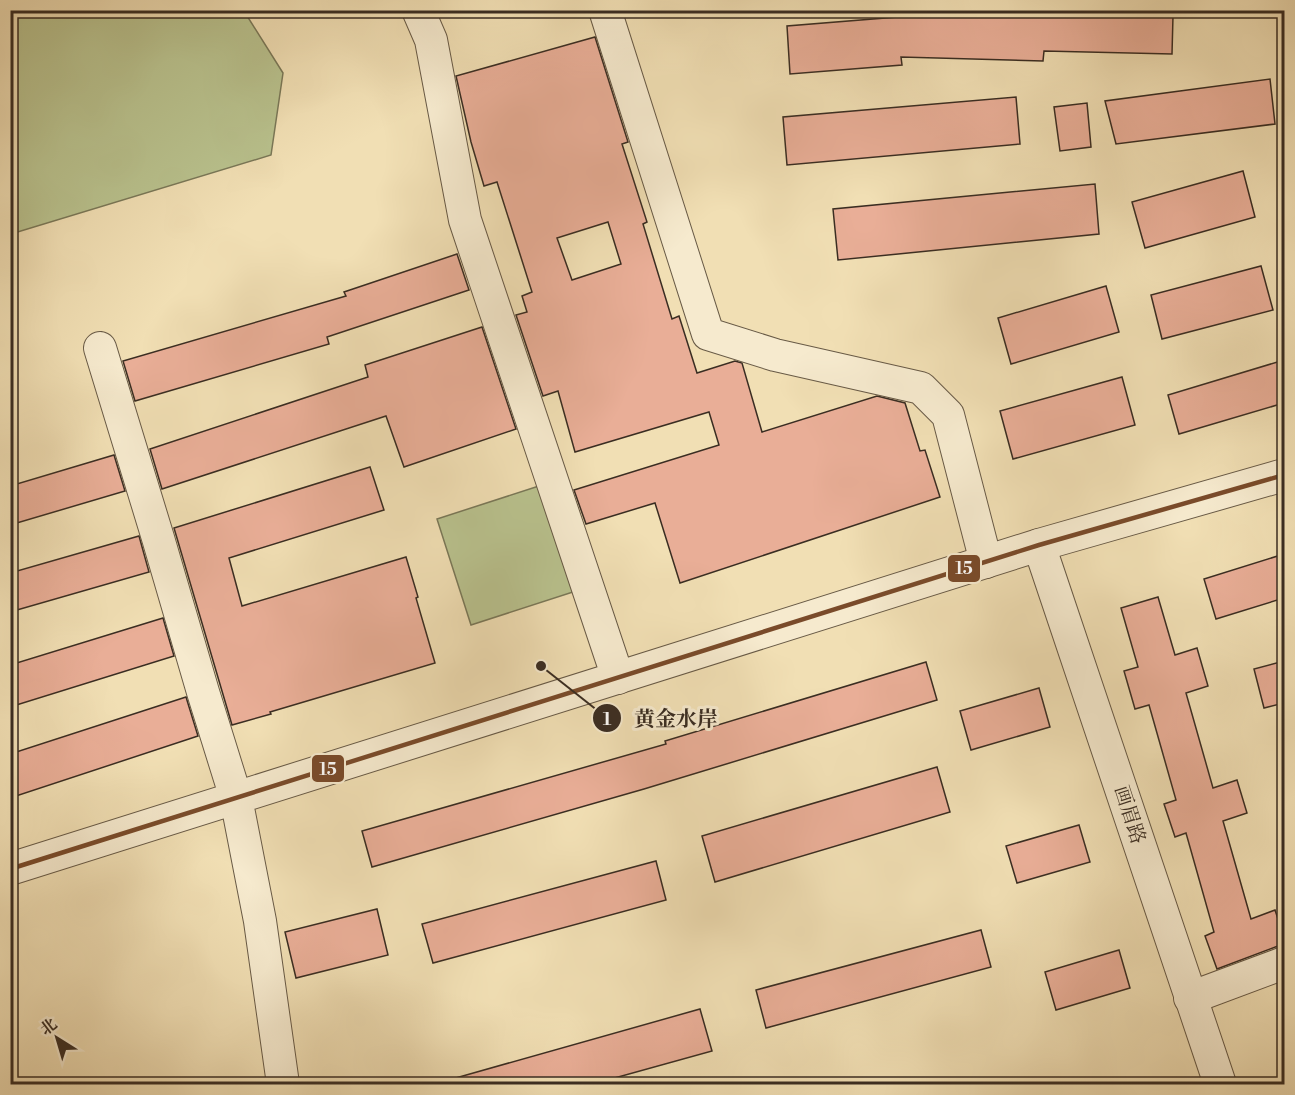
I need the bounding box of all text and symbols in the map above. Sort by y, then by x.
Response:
line badge: 15 [947,554,981,583]
text: 15 [955,559,973,579]
callout: 黄金水岸 [592,699,730,738]
text: 黄金水岸 [634,707,718,733]
text: 1 [603,708,612,731]
line badge: 15 [311,754,345,783]
text: 15 [319,760,337,780]
street label: 画眉路 [1108,783,1150,847]
north arrow [27,1008,87,1068]
text: 北 [36,1014,61,1040]

